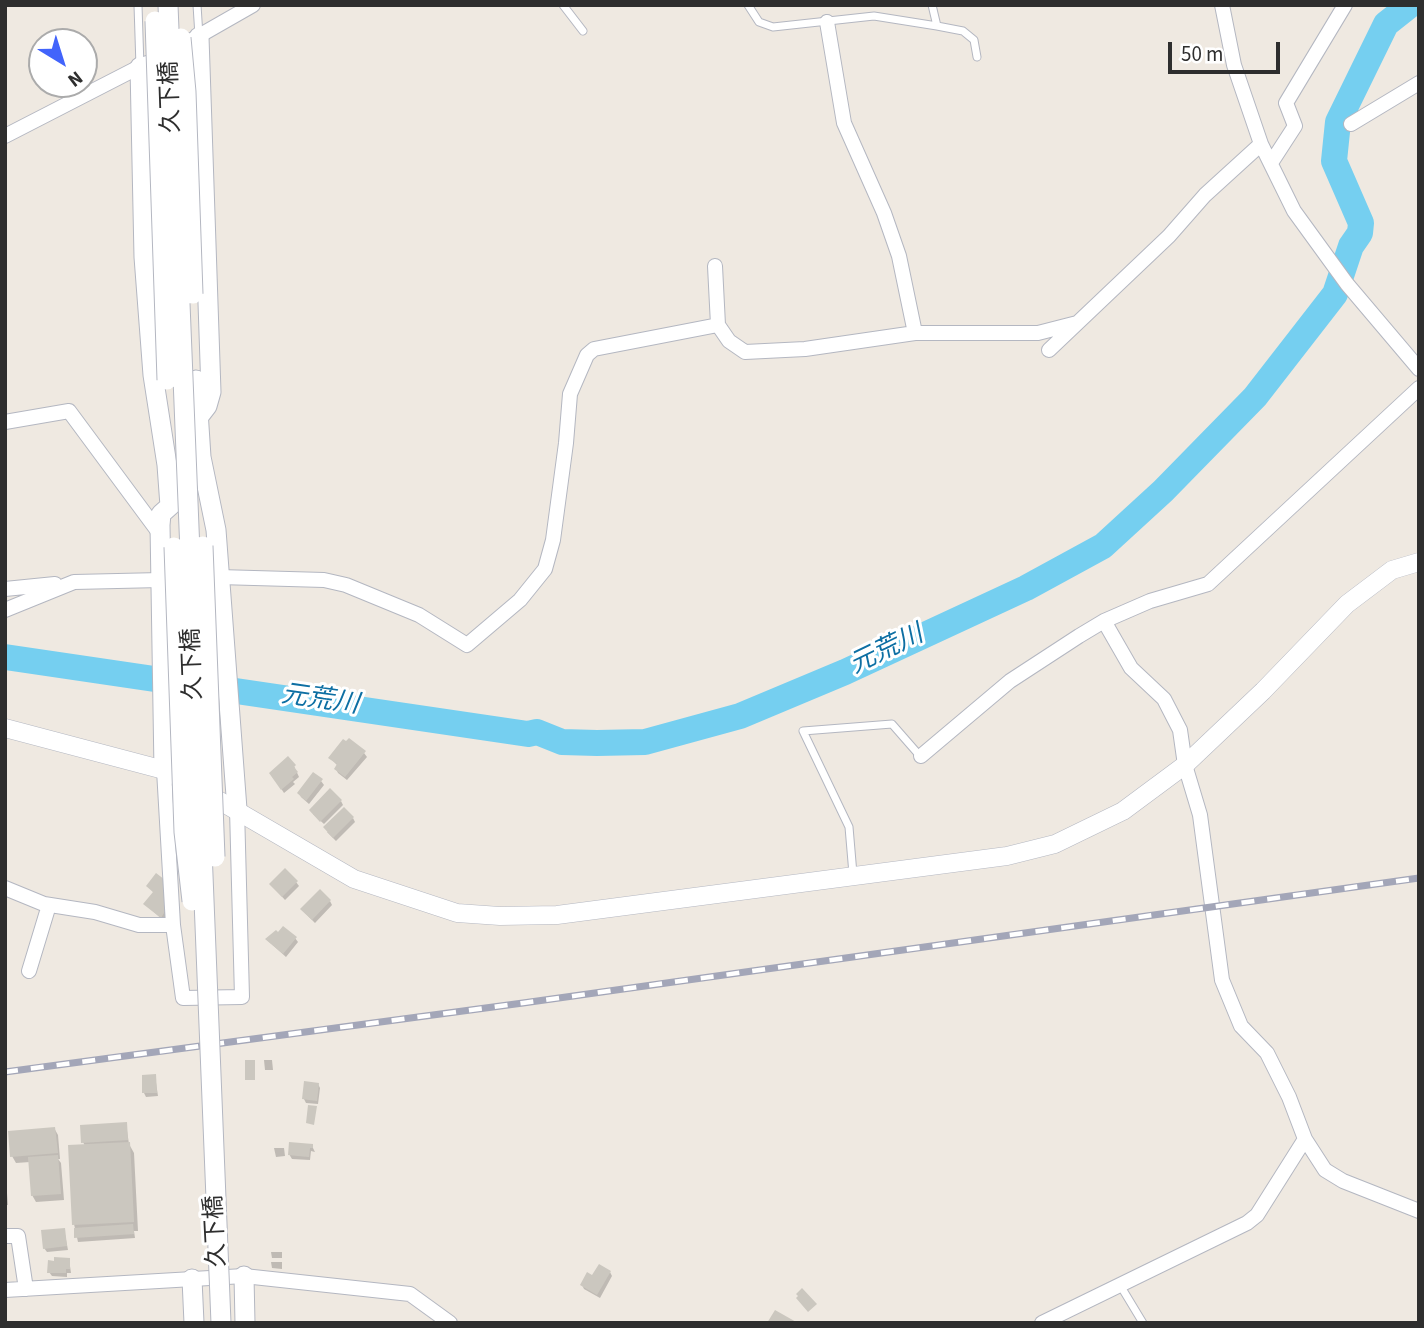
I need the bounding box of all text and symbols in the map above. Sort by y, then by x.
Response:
north arrow [28,28,98,98]
scale bar [1172,28,1284,72]
text: 50 m [1181,39,1223,69]
street label: 久下橋 [156,61,188,133]
text: N [62,64,88,93]
water label: 元荒川 [845,620,929,682]
street label: 久下橋 [178,628,210,700]
water label: 元荒川 [279,680,361,722]
street label: 久下橋 [201,1194,233,1268]

